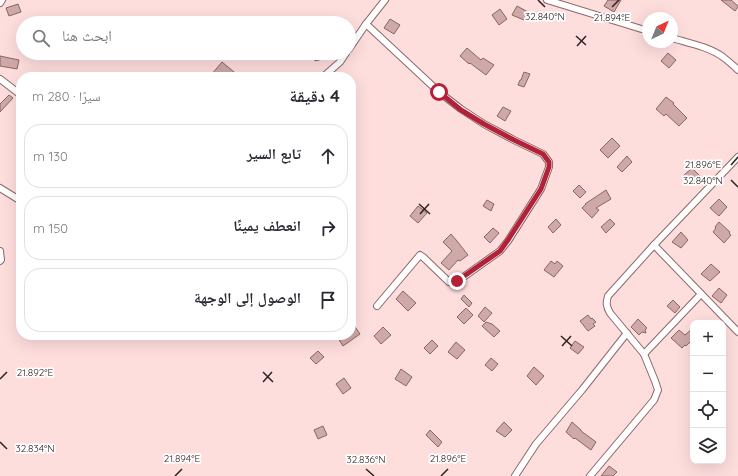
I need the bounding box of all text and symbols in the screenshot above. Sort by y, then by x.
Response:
text: 32.840°N [525,10,565,23]
text: 21.894°E [594,11,630,24]
north arrow [642,12,678,48]
search box [16,16,356,60]
text: ابحث هنا [62,26,112,45]
icon: search [30,27,52,49]
route start [430,83,448,101]
text: 4 دقيقة [290,85,340,106]
text: سيرًا · 280 m [32,88,101,104]
text: تابع السير [247,144,301,163]
icon: ahead [317,145,339,167]
text: 130 m [33,148,68,164]
text: 21.896°E [685,158,722,171]
text: 32.840°N [683,174,723,187]
text: انعطف يمينًا [233,216,301,235]
icon: right [317,217,339,239]
text: 150 m [33,220,68,236]
route end [448,272,466,290]
text: الوصول إلى الوجهة [194,288,301,307]
icon: arrive [317,289,339,311]
map controls [690,320,726,464]
button: + [690,320,726,356]
button: − [690,356,726,392]
text: 21.892°E [17,366,54,379]
button: locate [690,392,726,428]
button: layers [690,428,726,464]
text: 32.834°N [15,442,55,455]
text: 21.894°E [164,452,200,465]
text: 21.896°E [430,452,467,465]
text: 32.836°N [346,453,386,466]

